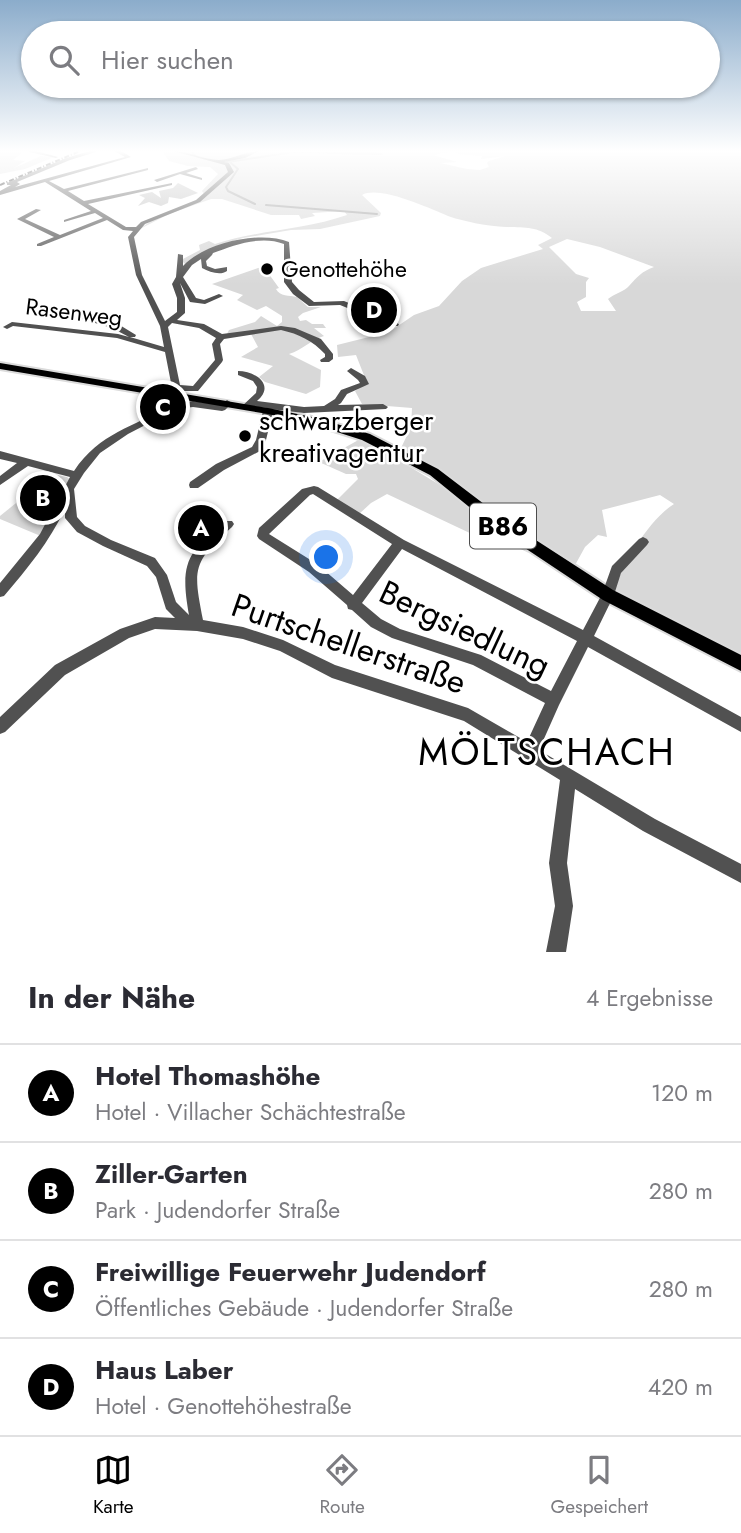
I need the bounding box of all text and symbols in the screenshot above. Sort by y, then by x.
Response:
search box [21,21,720,98]
icon: search [45,41,83,79]
text: Hier suchen [101,41,234,79]
place label: Genottehöhe [281,252,407,286]
marker: Genottehöhe [259,261,275,277]
pin: D [351,284,397,336]
street label: Rasenweg [24,289,124,335]
pin: C [140,381,186,433]
place label: schwarzberger kreativagentur [259,400,434,473]
marker: schwarzberger kreativagentur [237,428,253,444]
pin: B [20,472,66,524]
pin: A [178,502,224,554]
road number: B86 [470,504,536,548]
your location [309,540,343,574]
street label: Bergsiedlung [372,568,558,689]
street label: Purtschellerstraße [225,581,472,706]
district label: MÖLTSCHACH [418,725,676,779]
text: In der Nähe [28,976,195,1019]
text: 4 Ergebnisse [586,981,713,1015]
text: Hotel Thomashöhe [95,1057,321,1095]
text: A [43,1076,59,1110]
text: 120 m [651,1076,713,1110]
text: Hotel · Villacher Schächtestraße [95,1095,406,1129]
text: Ziller-Garten [95,1155,248,1193]
text: B [43,1174,59,1208]
text: 280 m [649,1174,713,1208]
text: Park · Judendorfer Straße [95,1193,340,1227]
text: Freiwillige Feuerwehr Judendorf [95,1253,486,1291]
text: C [43,1272,59,1306]
text: 280 m [649,1272,713,1306]
text: Öffentliches Gebäude · Judendorfer Straße [95,1291,513,1325]
text: Haus Laber [95,1351,233,1389]
text: D [43,1370,59,1404]
text: 420 m [648,1370,713,1404]
text: Hotel · Genottehöhestraße [95,1389,352,1423]
tab: Karte [93,1451,134,1520]
tab: Route [319,1451,365,1520]
tab: Gespeichert [550,1451,648,1520]

